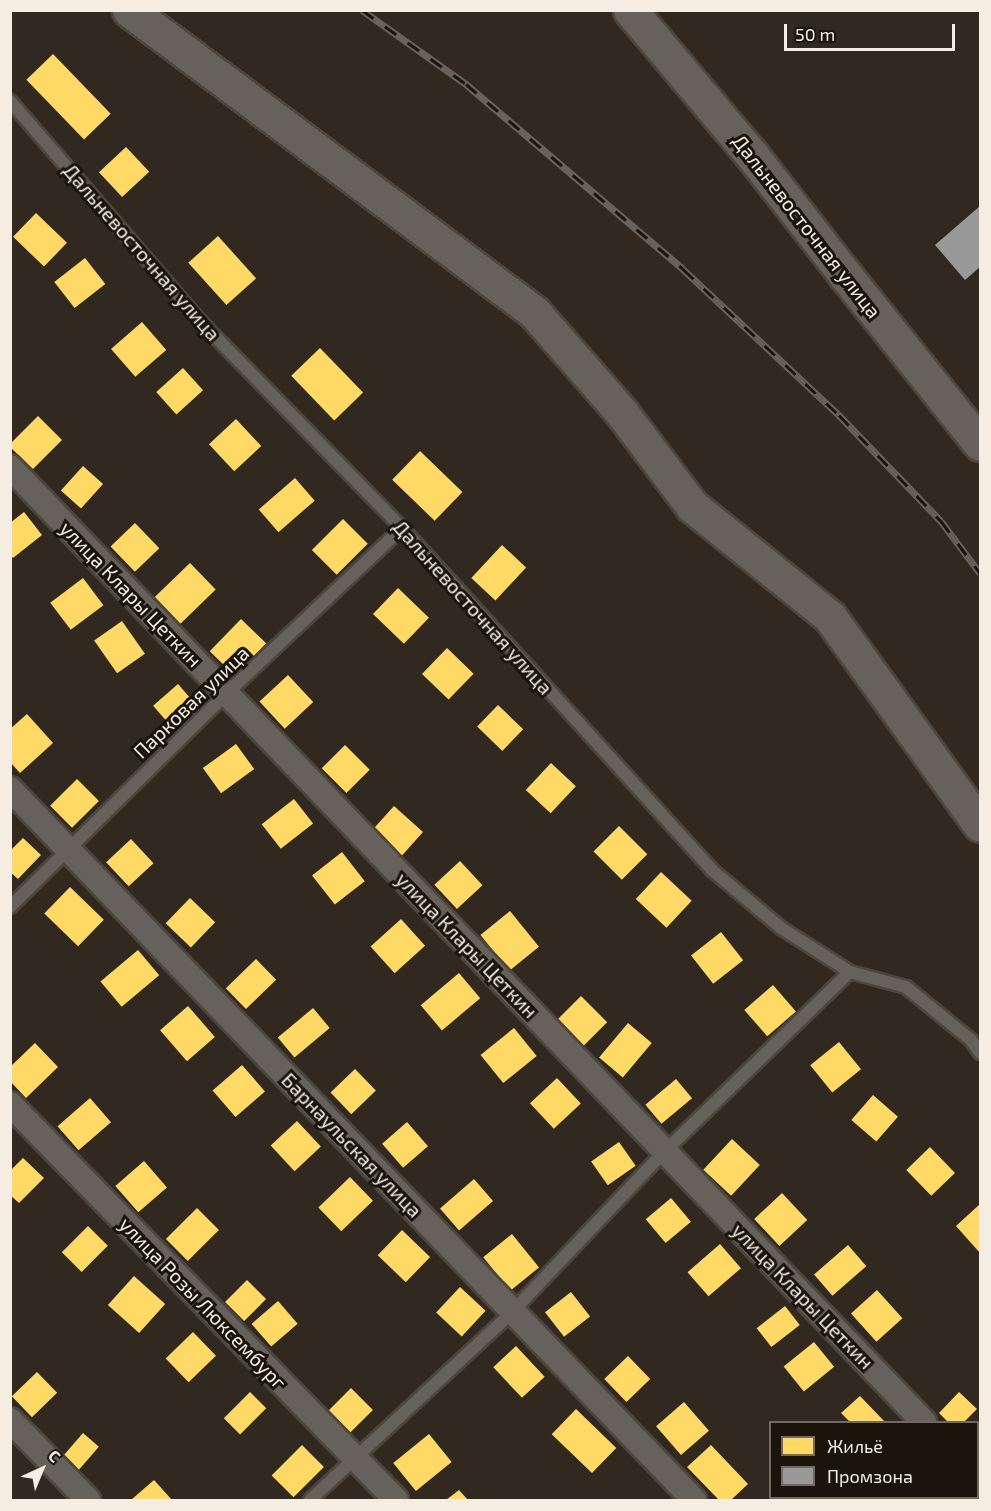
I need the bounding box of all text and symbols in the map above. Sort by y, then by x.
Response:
scale bar [787,12,958,50]
text: 50 m [795,23,835,45]
street label: Дальневосточная улица [728,129,886,323]
street label: Дальневосточная улица [59,159,225,345]
street label: Дальневосточная улица [388,515,558,699]
street label: улица Клары Цеткин [55,516,207,672]
street label: Парковая улица [128,641,254,763]
street label: улица Клары Цеткин [391,867,543,1023]
street label: Барнаульская улица [277,1068,427,1222]
street label: улица Розы Люксембург [114,1212,292,1394]
street label: улица Клары Цеткин [727,1218,879,1374]
legend [769,1421,979,1499]
text: Жильё [827,1435,883,1457]
north arrow [12,1439,72,1499]
text: С [45,1446,65,1466]
text: Промзона [827,1465,913,1487]

